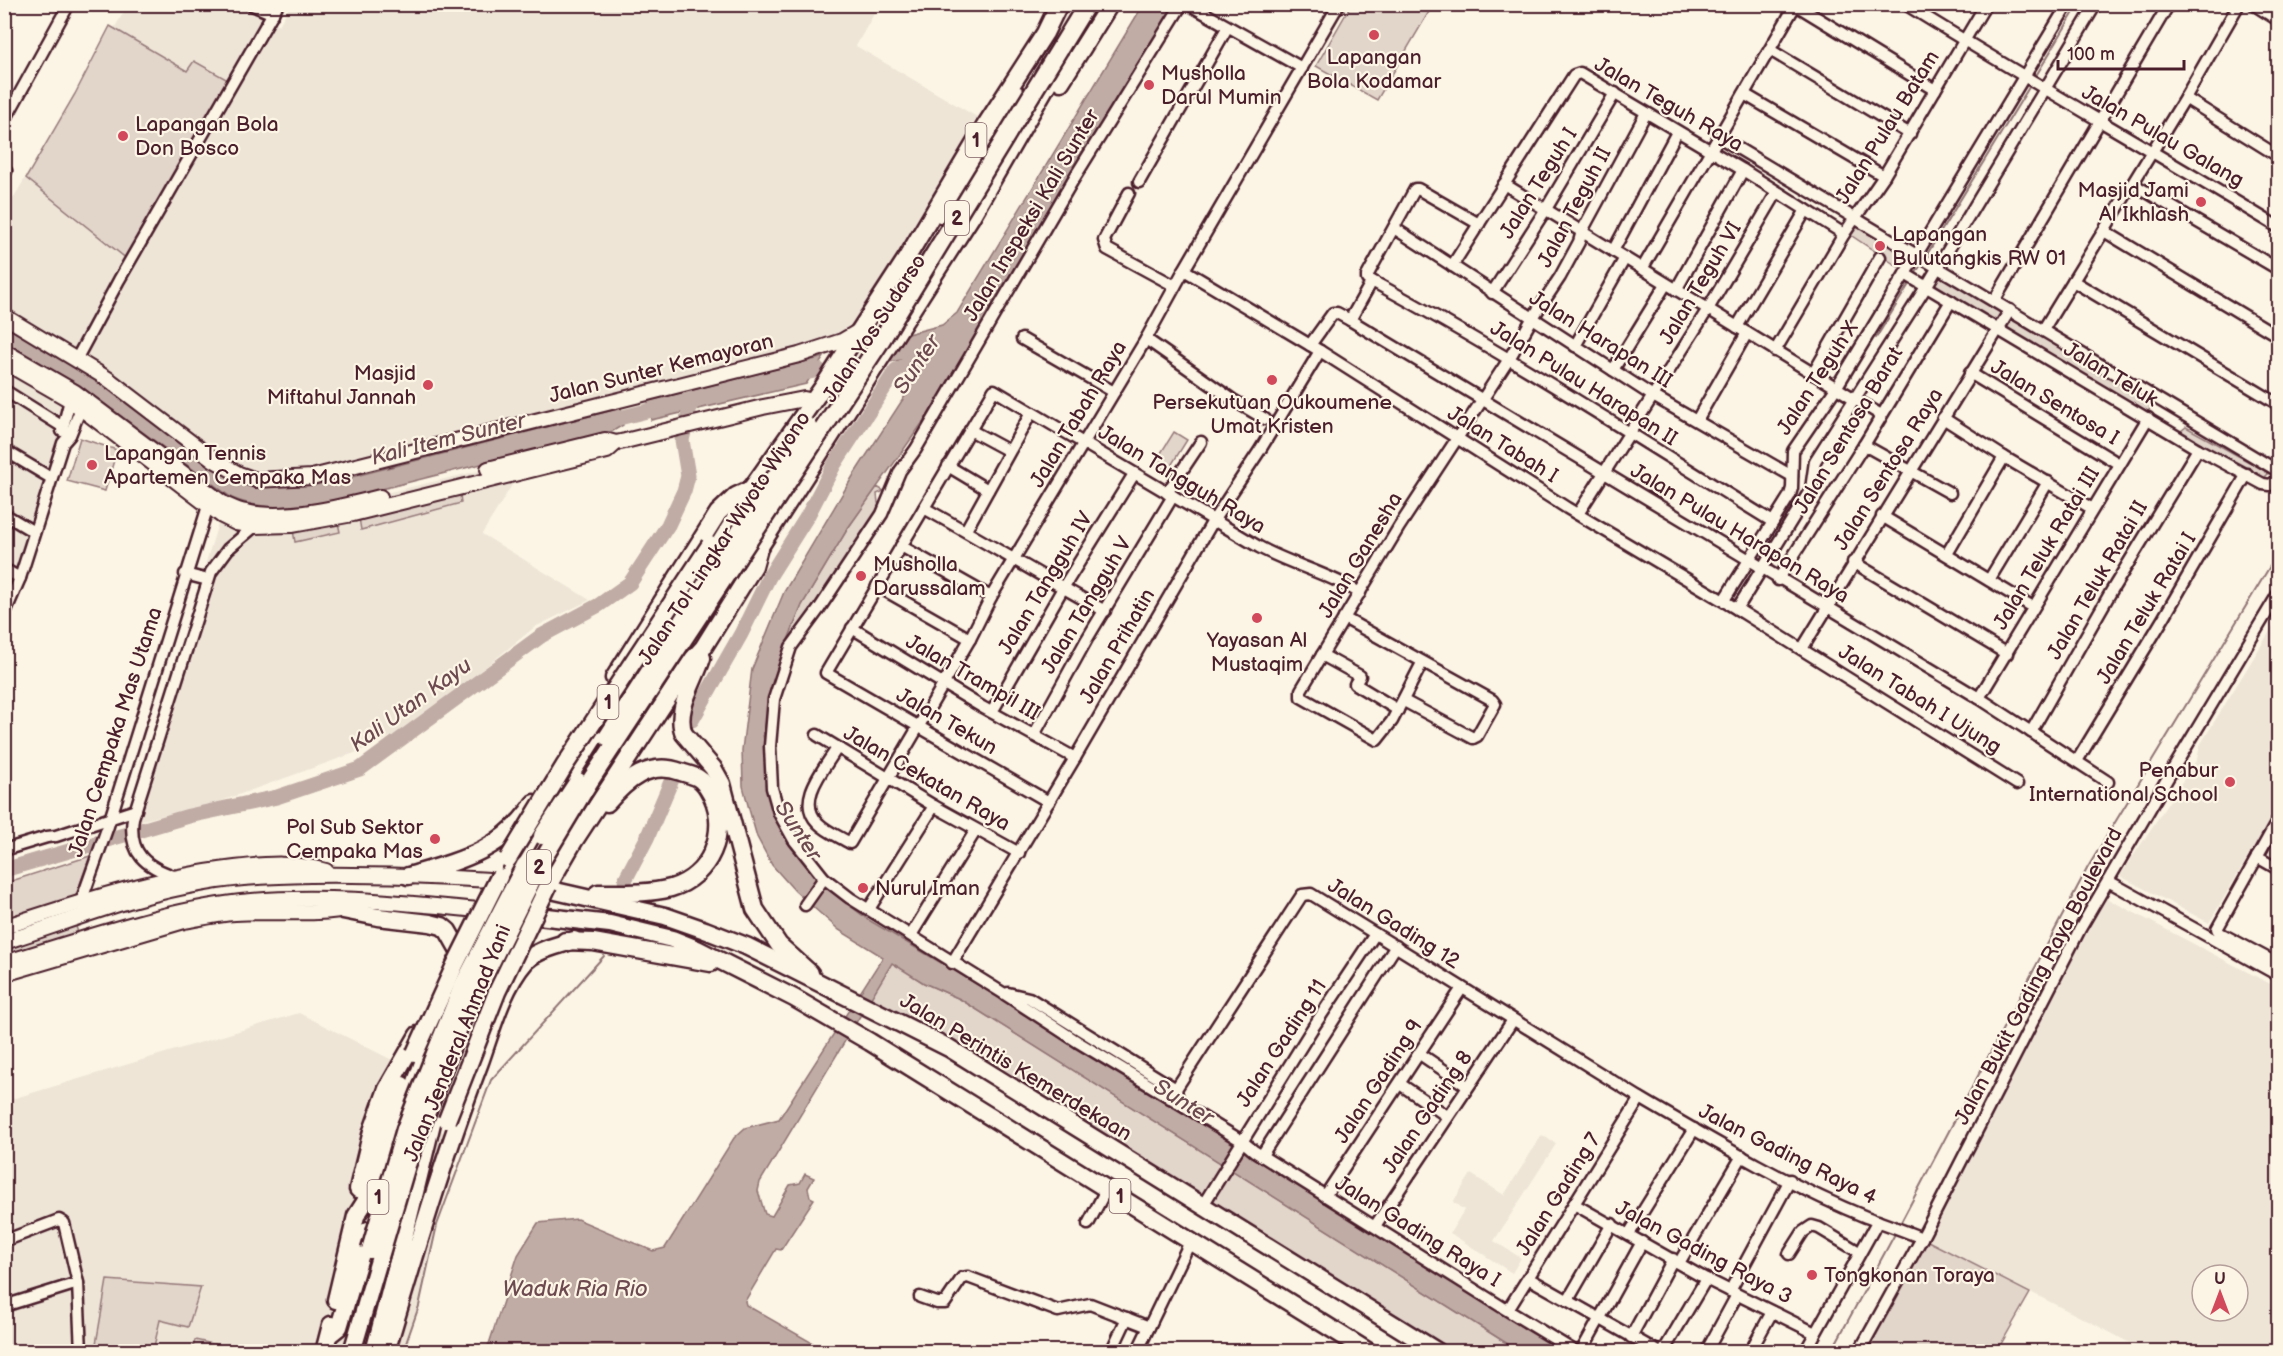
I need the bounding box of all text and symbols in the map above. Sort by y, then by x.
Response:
marker: Lapangan Bola Kodamar [1367,28,1381,42]
scale bar [2058,33,2184,71]
text: 100 m [2067,44,2115,65]
place label: Lapangan Bola Kodamar [1307,45,1442,94]
street label: Jalan Pulau Batam [1830,46,1945,209]
street label: Jalan Teguh Raya [1590,52,1747,157]
place label: Musholla Darul Mumin [1161,61,1281,110]
marker: Musholla Darul Mumin [1142,78,1156,92]
street label: Jalan Pulau Galang [2077,80,2248,193]
street label: Jalan Inspeksi Kali Sunter [958,104,1105,326]
place label: Lapangan Bola Don Bosco [135,112,279,161]
road number: 1 [966,123,986,157]
street label: Jalan Teguh I [1494,123,1582,243]
marker: Lapangan Bola Don Bosco [116,129,130,143]
street label: Jalan Teguh II [1532,143,1617,272]
place label: Masjid Jami Al Ikhlash [2077,178,2189,227]
marker: Masjid Jami Al Ikhlash [2194,195,2208,209]
road number: 2 [945,201,969,235]
street label: Jalan Teguh VI [1654,217,1747,349]
place label: Lapangan Bulutangkis RW 01 [1892,222,2066,271]
marker: Lapangan Bulutangkis RW 01 [1873,239,1887,253]
street label: Jalan Yos Sudarso [817,250,932,407]
street label: Jalan Harapan III [1525,285,1677,393]
street label: Jalan Pulau Harapan II [1486,316,1682,451]
street label: Jalan Teguh X [1771,317,1863,440]
street label: Jalan Sunter Kemayoran [546,328,776,408]
water label: Sunter [888,328,948,400]
street label: Jalan Tabah Raya [1025,336,1132,492]
street label: Jalan Teluk [2059,337,2163,413]
street label: Jalan Sentosa Barat [1789,342,1908,518]
street label: Jalan Sentosa I [1986,354,2123,451]
place label: Masjid Miftahul Jannah [267,361,416,410]
marker: Persekutuan Oukoumene Umat Kristen [1265,373,1279,387]
marker: Masjid Miftahul Jannah [421,378,435,392]
street label: Jalan Sentosa Raya [1828,384,1948,555]
place label: Persekutuan Oukoumene Umat Kristen [1152,390,1392,439]
street label: Jalan Tabah I [1443,401,1563,488]
water label: Kali Item Sunter [368,407,530,472]
street label: Jalan Tol Lingkar Wiyoto Wiyono [633,407,816,670]
street label: Jalan Tangguh Raya [1094,420,1270,539]
place label: Lapangan Tennis Apartemen Cempaka Mas [104,441,351,490]
marker: Lapangan Tennis Apartemen Cempaka Mas [85,458,99,472]
street label: Jalan Pulau Harapan Raya [1626,458,1854,609]
street label: Jalan Teluk Ratai III [1987,462,2105,634]
street label: Jalan Ganesha [1313,488,1408,623]
street label: Jalan Tangguh IV [993,507,1098,659]
street label: Jalan Teluk Ratai I [2091,527,2201,689]
street label: Jalan Teluk Ratai II [2091,528,2202,689]
street label: Jalan Tangguh V [1036,532,1137,678]
place label: Musholla Darussalam [873,552,986,601]
marker: Musholla Darussalam [854,569,868,583]
street label: Jalan Prihatin [1074,584,1160,708]
street label: Jalan Cempaka Mas Utama [63,604,168,860]
marker: Yayasan Al Mustaqim [1250,611,1264,625]
place label: Yayasan Al Mustaqim [1206,628,1307,677]
street label: Jalan Trampil III [901,629,1044,726]
street label: Jalan Tabah I Ujung [1834,639,2006,760]
water label: Kali Utan Kayu [345,652,477,758]
street label: Jalan Tekun [892,683,1002,760]
road number: 1 [598,685,618,719]
street label: Jalan Cekatan Raya [839,721,1015,836]
place label: Penabur International School [2029,758,2218,807]
marker: Penabur International School [2223,775,2237,789]
water label: Sunter [768,796,828,867]
place label: Pol Sub Sektor Cempaka Mas [286,815,423,864]
street label: Jalan Bukit Gading Raya Boulevard [1949,823,2128,1129]
marker: Pol Sub Sektor Cempaka Mas [428,832,442,846]
road number: 2 [527,850,551,884]
street label: Jalan Gading 12 [1323,873,1465,974]
place label: Nurul Iman [875,876,980,901]
marker: Nurul Iman [856,881,870,895]
street label: Jalan Jenderal Ahmad Yani [398,921,516,1165]
street label: Jalan Gading 11 [1231,975,1332,1112]
street label: Jalan Perintis Kemerdekaan [895,988,1136,1147]
street label: Jalan Gading 9 [1329,1015,1428,1148]
street label: Jalan Gading 8 [1377,1046,1478,1178]
water label: Sunter [1148,1073,1220,1132]
street label: Jalan Gading Raya 4 [1694,1099,1881,1210]
street label: Jalan Gading 7 [1511,1128,1607,1260]
street label: Jalan Gading Raya I [1330,1170,1505,1292]
road number: 1 [1110,1179,1130,1213]
road number: 1 [368,1180,388,1214]
street label: Jalan Gading Raya 3 [1611,1195,1797,1310]
place label: Tongkonan Toraya [1824,1263,1995,1288]
north arrow [2190,1263,2250,1323]
marker: Tongkonan Toraya [1805,1268,1819,1282]
text: U [2214,1270,2226,1289]
water label: Waduk Ria Rio [502,1276,648,1303]

